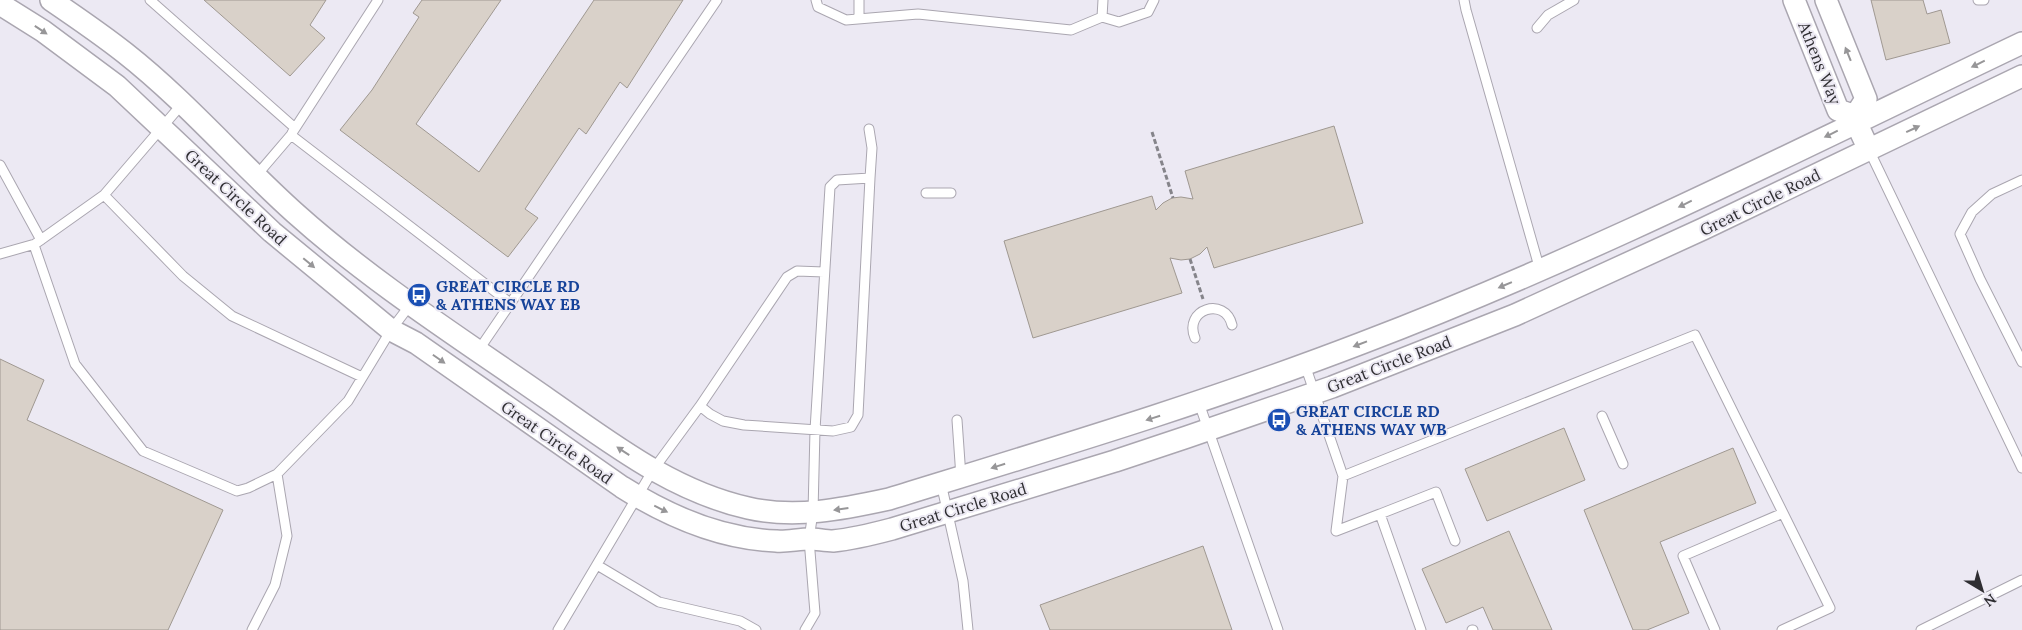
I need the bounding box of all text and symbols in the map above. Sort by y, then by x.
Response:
street label: Athens Way [1794,18,1846,108]
one-way arrow [34,25,48,35]
one-way arrow [1843,47,1851,61]
one-way arrow [1971,60,1985,68]
one-way arrow [1906,124,1920,132]
one-way arrow [1824,130,1838,138]
street label: Great Circle Road [181,145,291,249]
street label: Great Circle Road [1696,164,1824,240]
one-way arrow [1678,200,1692,208]
one-way arrow [302,257,314,269]
place label: GREAT CIRCLE RD & ATHENS WAY EB [436,276,581,314]
bus stop icon: GREAT CIRCLE RD & ATHENS WAY EB [406,282,432,308]
one-way arrow [1498,282,1512,290]
street label: Great Circle Road [1324,331,1454,397]
one-way arrow [1352,340,1367,348]
one-way arrow [432,354,446,364]
street label: Great Circle Road [497,396,617,488]
place label: GREAT CIRCLE RD & ATHENS WAY WB [1296,401,1447,439]
bus stop icon: GREAT CIRCLE RD & ATHENS WAY WB [1266,407,1292,433]
one-way arrow [1145,414,1160,422]
one-way arrow [616,446,630,456]
one-way arrow [990,462,1005,470]
street label: Great Circle Road [897,478,1029,536]
one-way arrow [653,505,668,513]
one-way arrow [833,505,849,513]
north arrow [1957,565,2007,615]
text: N [1980,590,2000,611]

